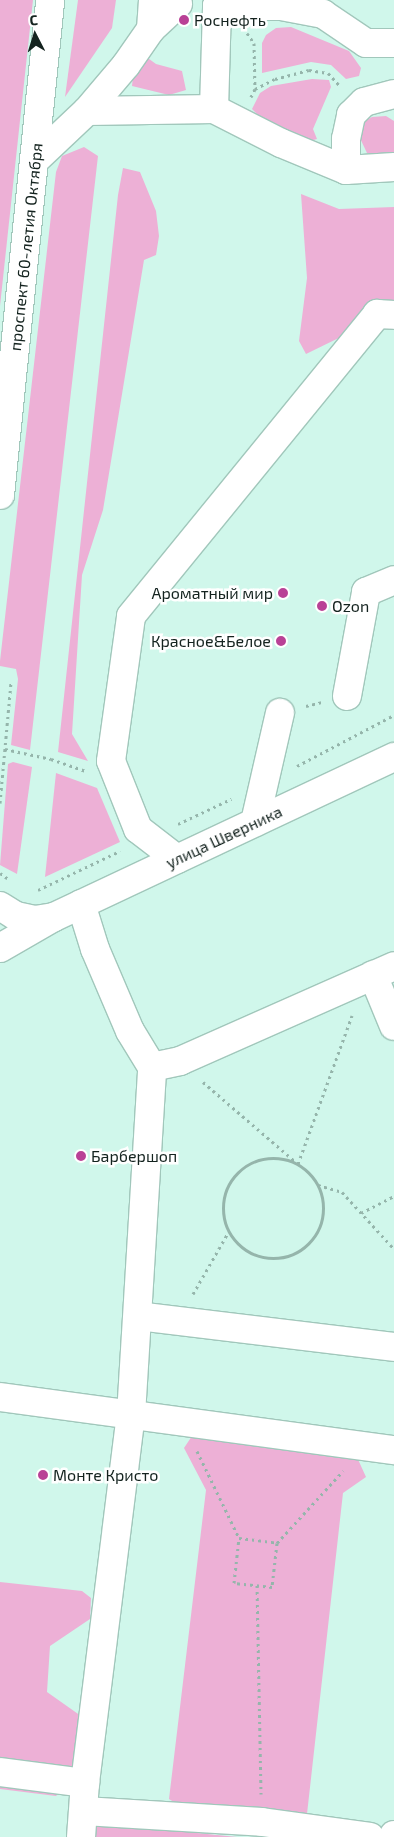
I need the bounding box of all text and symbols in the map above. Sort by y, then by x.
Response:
north arrow [10,10,60,60]
place label: Роснефть [194,10,266,30]
text: С [29,11,38,28]
marker: Роснефть [178,14,190,26]
street label: проспект 60-летия Октября [6,142,46,352]
place label: Ароматный мир [151,583,273,603]
marker: Ароматный мир [277,587,289,599]
place label: Ozon [332,596,369,616]
marker: Ozon [316,600,328,612]
place label: Красное&Белое [151,631,271,651]
marker: Красное&Белое [275,635,287,647]
street label: улица Шверника [163,802,285,872]
place label: Барбершоп [91,1146,177,1166]
marker: Барбершоп [75,1150,87,1162]
place label: Монте Кристо [53,1465,158,1485]
marker: Монте Кристо [37,1469,49,1481]

